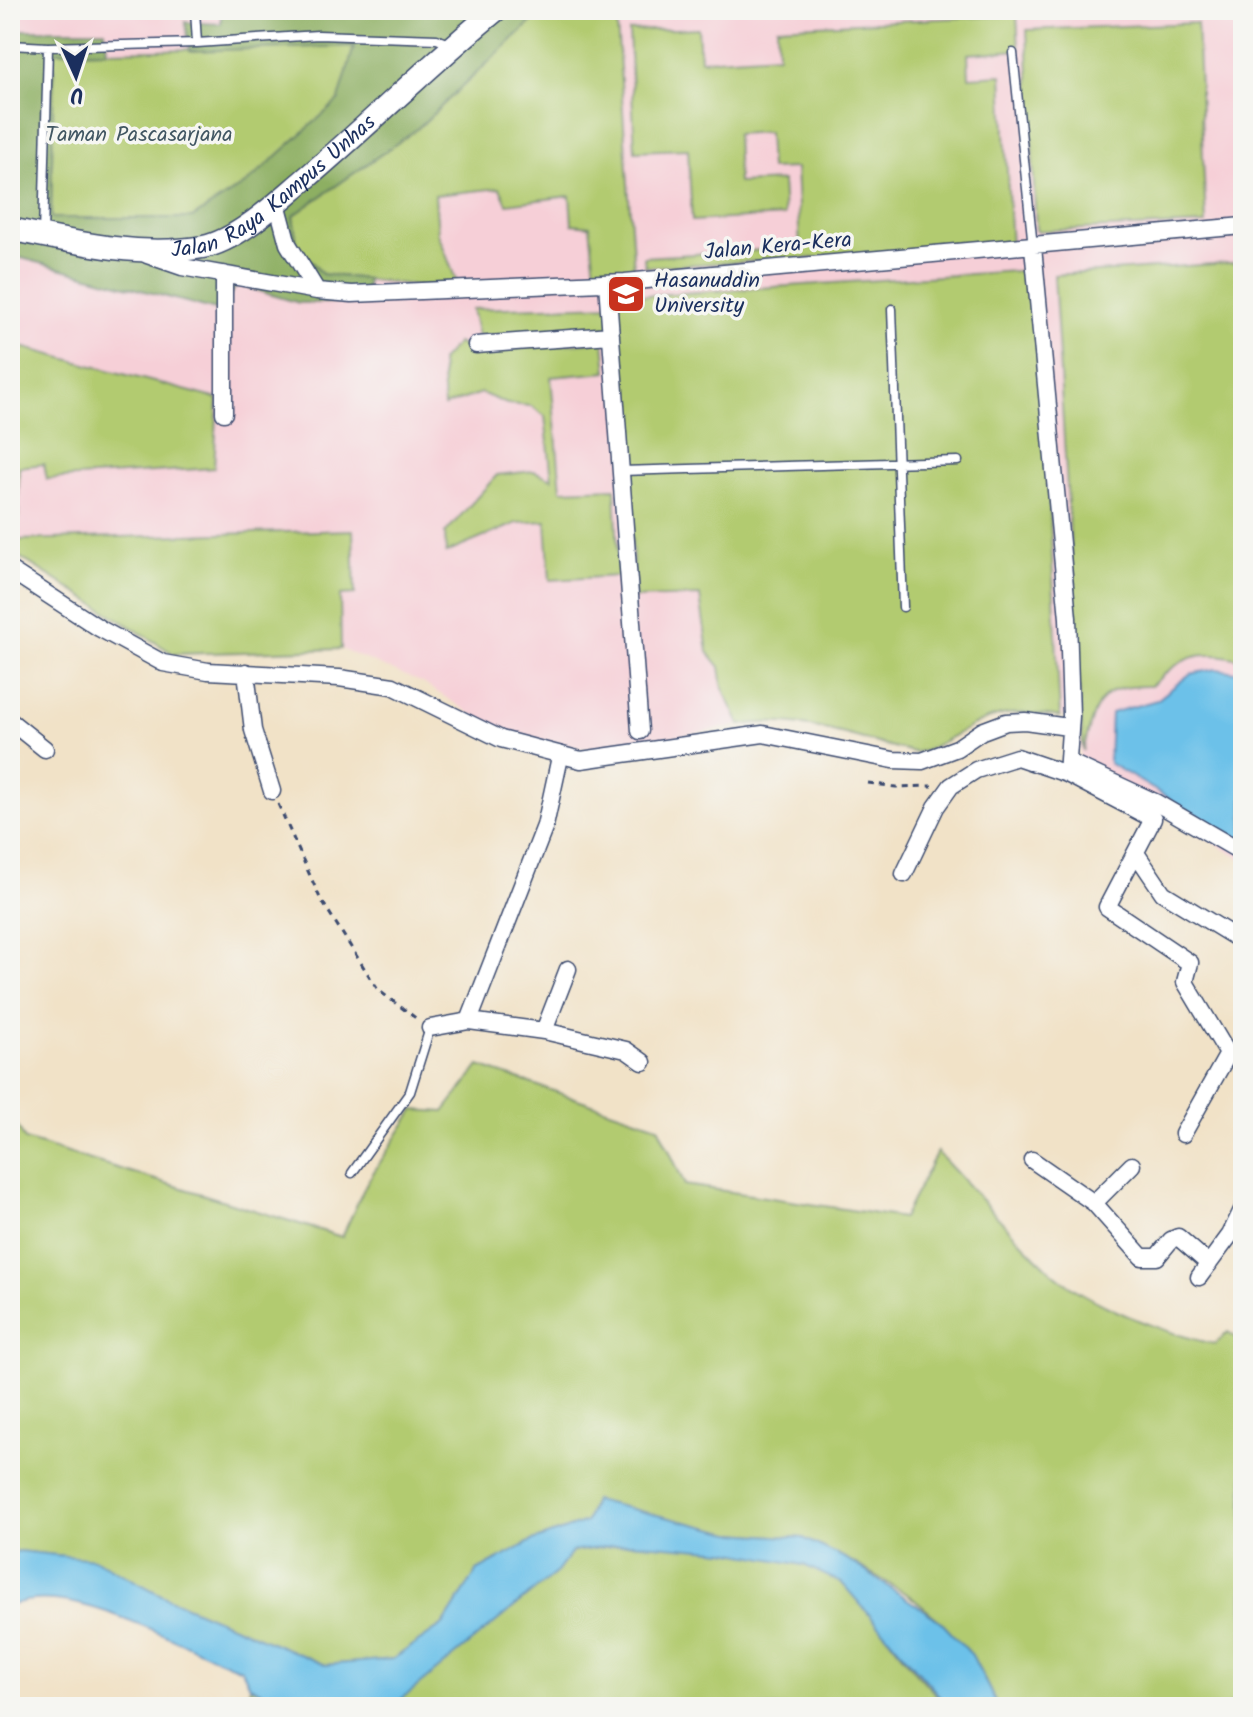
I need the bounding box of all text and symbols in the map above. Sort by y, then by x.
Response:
north arrow [36,36,116,116]
text: U [69,76,84,111]
street label: Jalan Raya Kampus Unhas [170,106,385,268]
park label: Taman Pascasarjana [45,118,233,153]
street label: Jalan Kera-Kera [703,223,853,271]
place label: Hasanuddin University [654,264,760,324]
school or university icon: Hasanuddin University [605,273,647,315]

